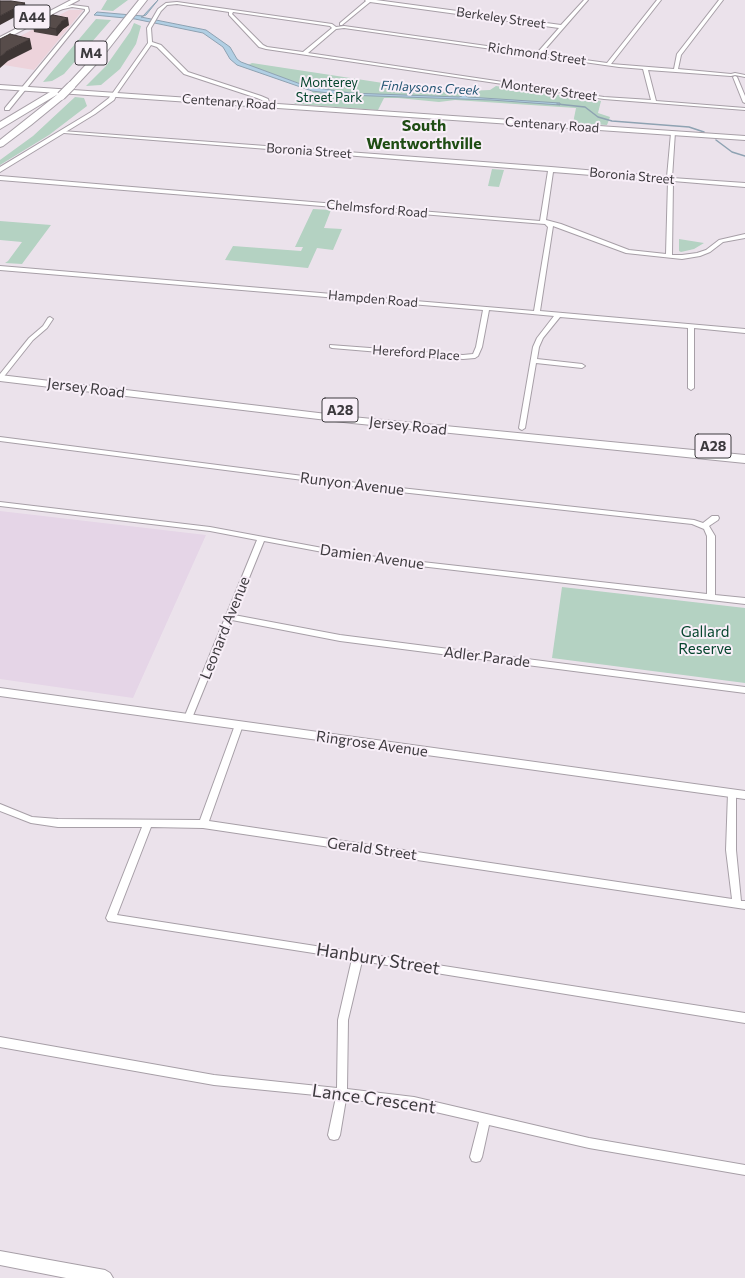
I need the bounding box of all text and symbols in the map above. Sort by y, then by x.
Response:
street label: Berkeley Street [455,4,547,32]
road number: A44 [14,5,50,29]
street label: Richmond Street [487,39,587,69]
road number: M4 [75,41,107,65]
park label: Monterey Street Park [296,75,362,106]
street label: Monterey Street [500,76,598,104]
water label: Finlaysons Creek [380,78,480,98]
street label: Centenary Road [181,91,277,113]
street label: Centenary Road [504,114,600,136]
district label: South Wentworthville [366,116,482,154]
street label: Boronia Street [266,140,352,162]
street label: Boronia Street [589,164,675,188]
street label: Chelmsford Road [326,197,428,221]
street label: Hampden Road [327,287,419,311]
street label: Hereford Place [372,342,460,364]
street label: Jersey Road [46,374,126,402]
road number: A28 [322,398,358,422]
street label: Jersey Road [368,413,448,439]
road number: A28 [695,434,731,458]
street label: Runyon Avenue [299,469,405,499]
street label: Damien Avenue [319,541,425,573]
street label: Leonard Avenue [196,574,254,682]
park label: Gallard Reserve [678,623,732,658]
street label: Adler Parade [443,643,531,671]
street label: Ringrose Avenue [315,727,429,761]
street label: Gerald Street [326,834,418,864]
street label: Hanbury Street [315,939,441,979]
street label: Lance Crescent [311,1080,437,1118]

